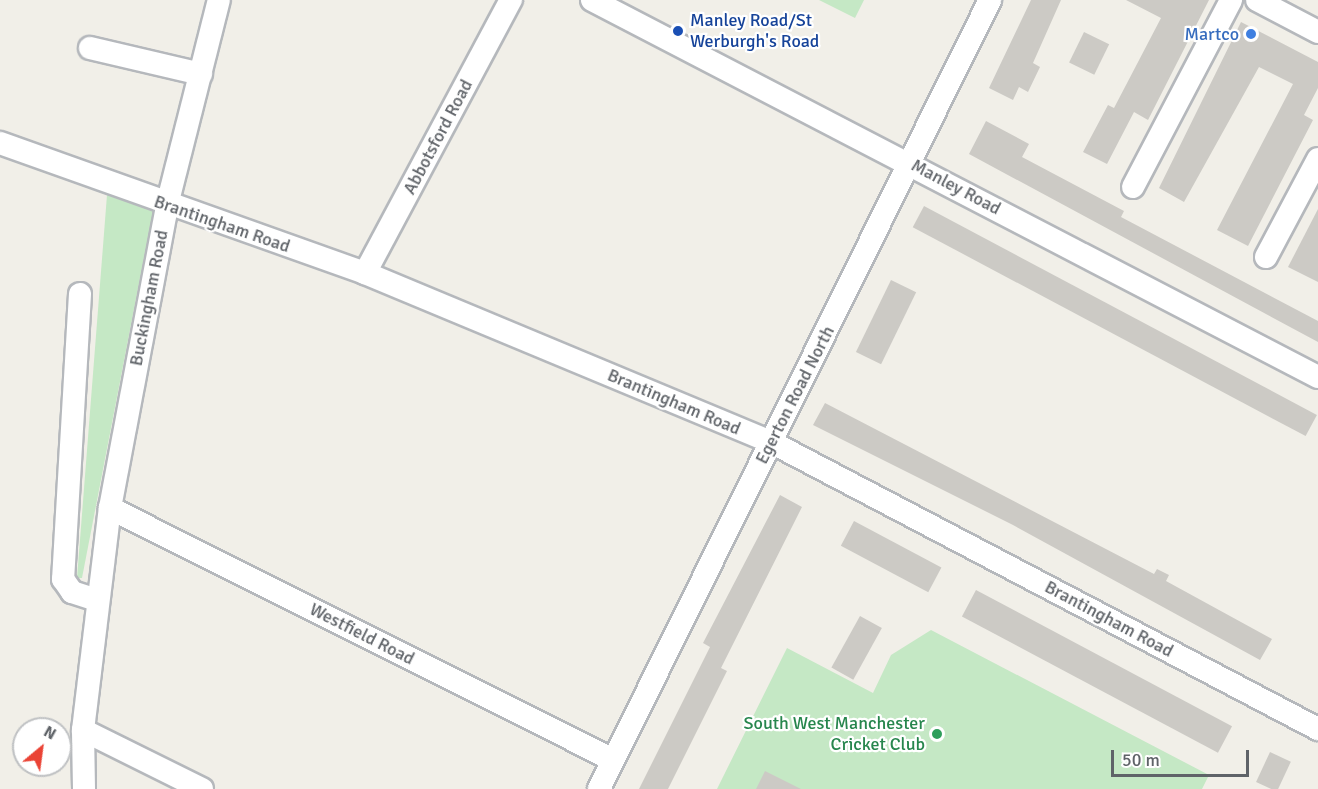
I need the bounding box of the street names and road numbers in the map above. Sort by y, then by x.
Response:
street label: Abbotsford Road [399,76,477,198]
street label: Manley Road [908,154,1004,220]
street label: Brantingham Road [151,191,293,257]
street label: Buckingham Road [125,228,173,368]
street label: Egerton Road North [751,322,839,468]
street label: Brantingham Road [604,364,744,440]
street label: Brantingham Road [1041,576,1177,662]
street label: Westfield Road [306,598,418,670]

